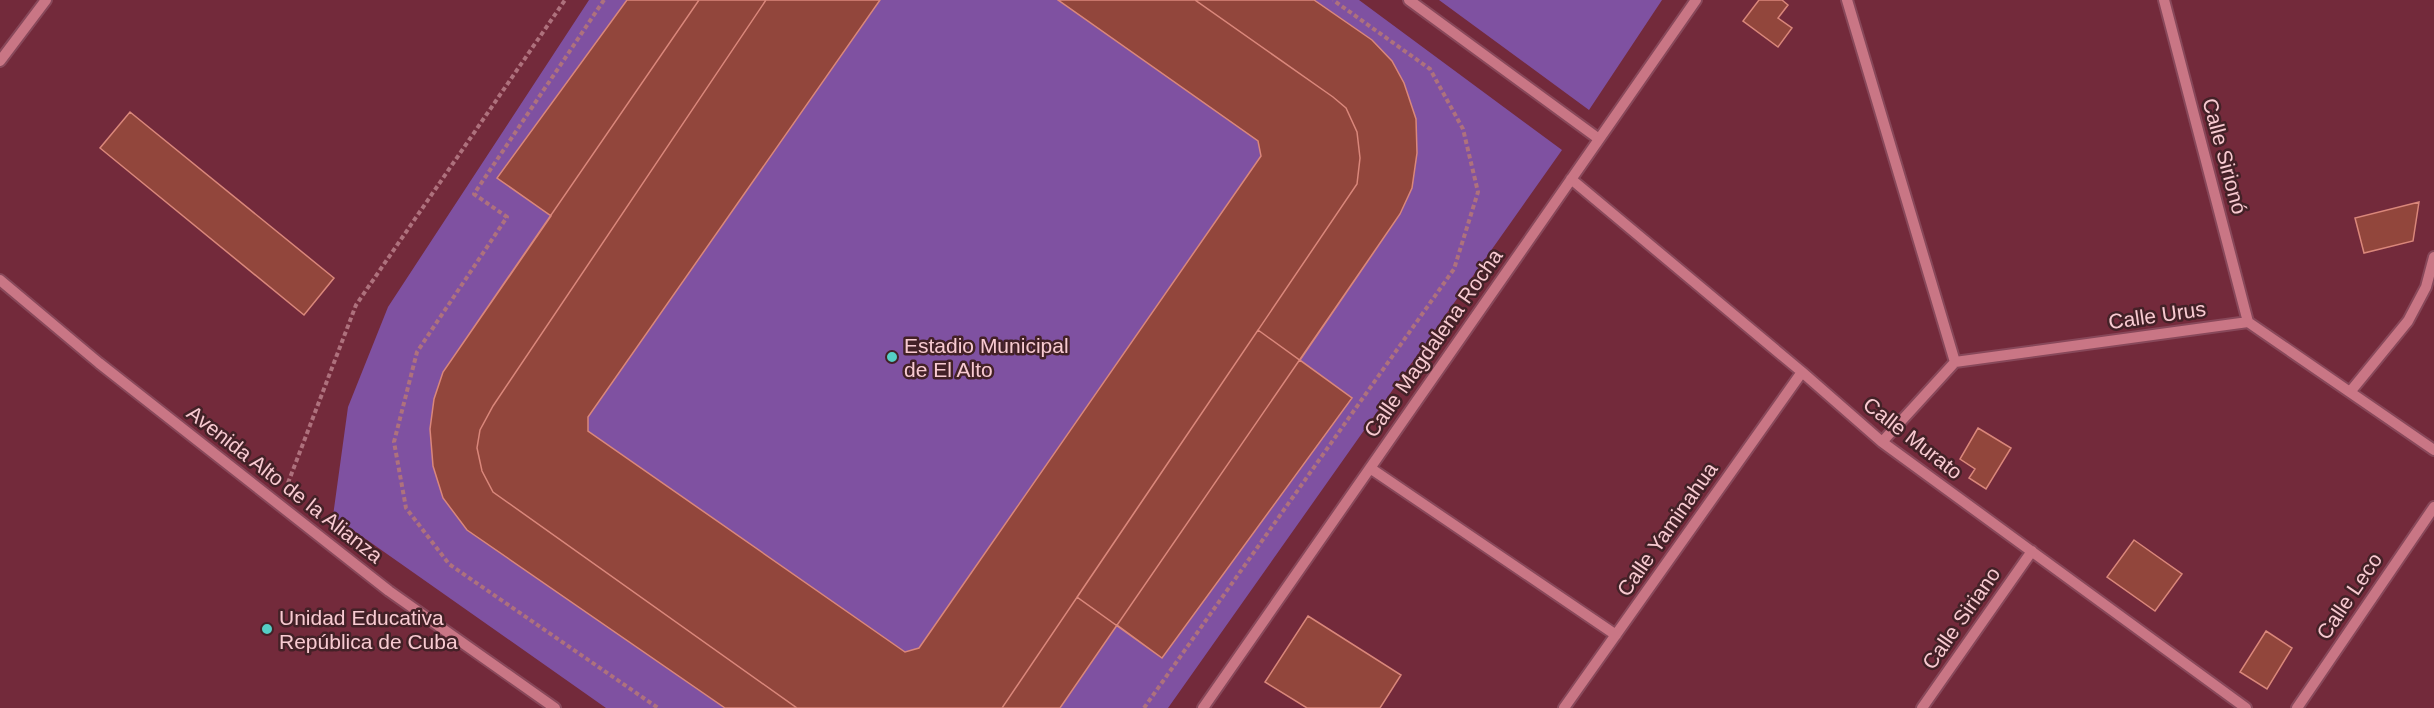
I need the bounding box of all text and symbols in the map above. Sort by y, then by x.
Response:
street label: Calle Sirionó [2198,96,2252,216]
street label: Calle Magdalena Rocha [1359,244,1507,441]
street label: Calle Urus [2107,297,2207,333]
place label: Estadio Municipal de El Alto [904,334,1069,381]
marker: Estadio Municipal de El Alto [885,350,899,364]
street label: Calle Murato [1859,392,1967,484]
street label: Avenida Alto de la Alianza [183,401,387,568]
street label: Calle Yaminahua [1612,457,1722,600]
street label: Calle Leco [2312,548,2386,644]
street label: Calle Siriano [1917,563,2005,673]
place label: Unidad Educativa República de Cuba [279,606,458,653]
marker: Unidad Educativa República de Cuba [260,622,274,636]

